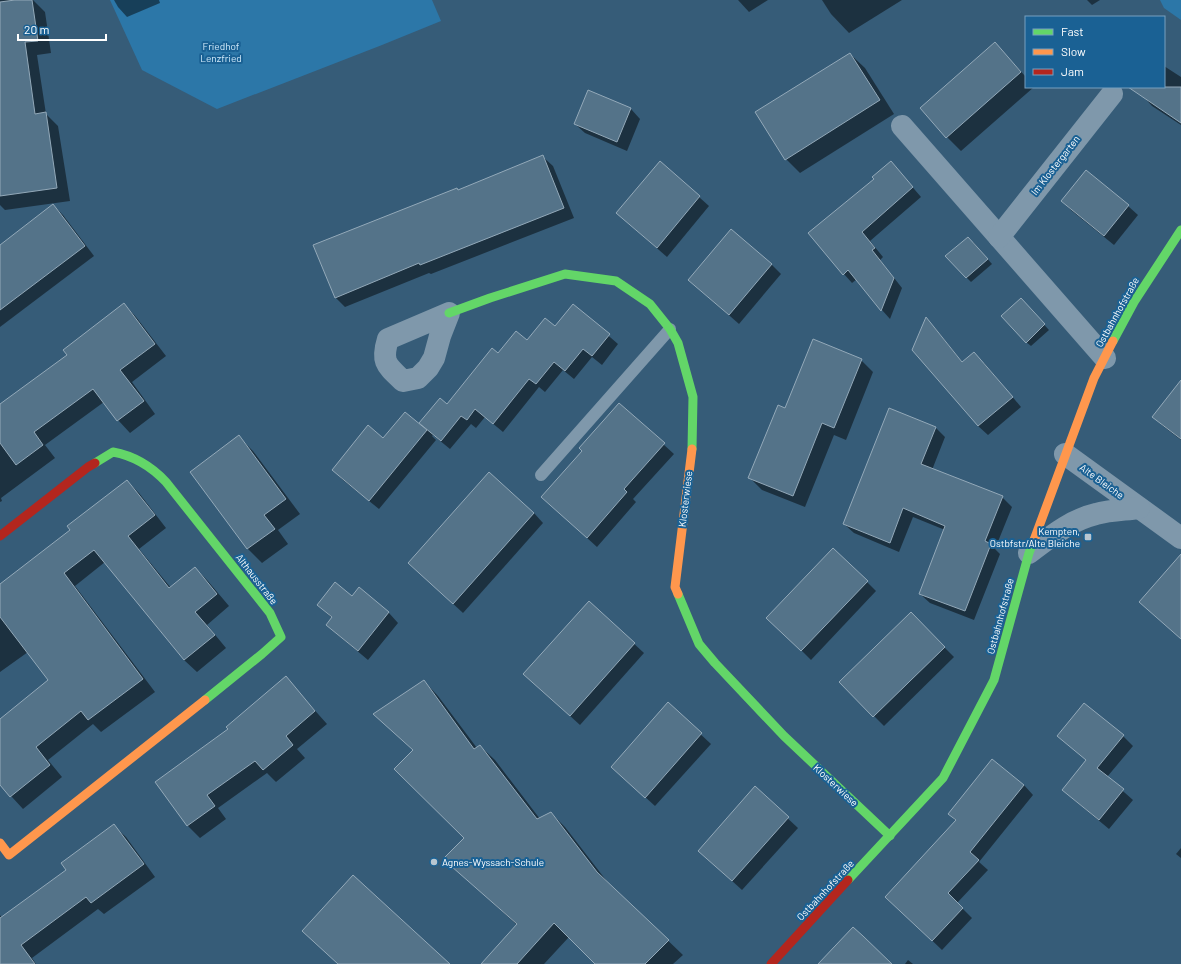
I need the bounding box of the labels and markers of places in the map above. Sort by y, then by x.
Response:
place label: Kempten, Ostbfstr/Alte Bleiche [990,525,1080,549]
marker: Kempten, Ostbfstr/Alte Bleiche [1083,532,1093,542]
place label: Agnes-Wyssach-Schule [442,856,544,868]
marker: Agnes-Wyssach-Schule [429,857,439,867]

